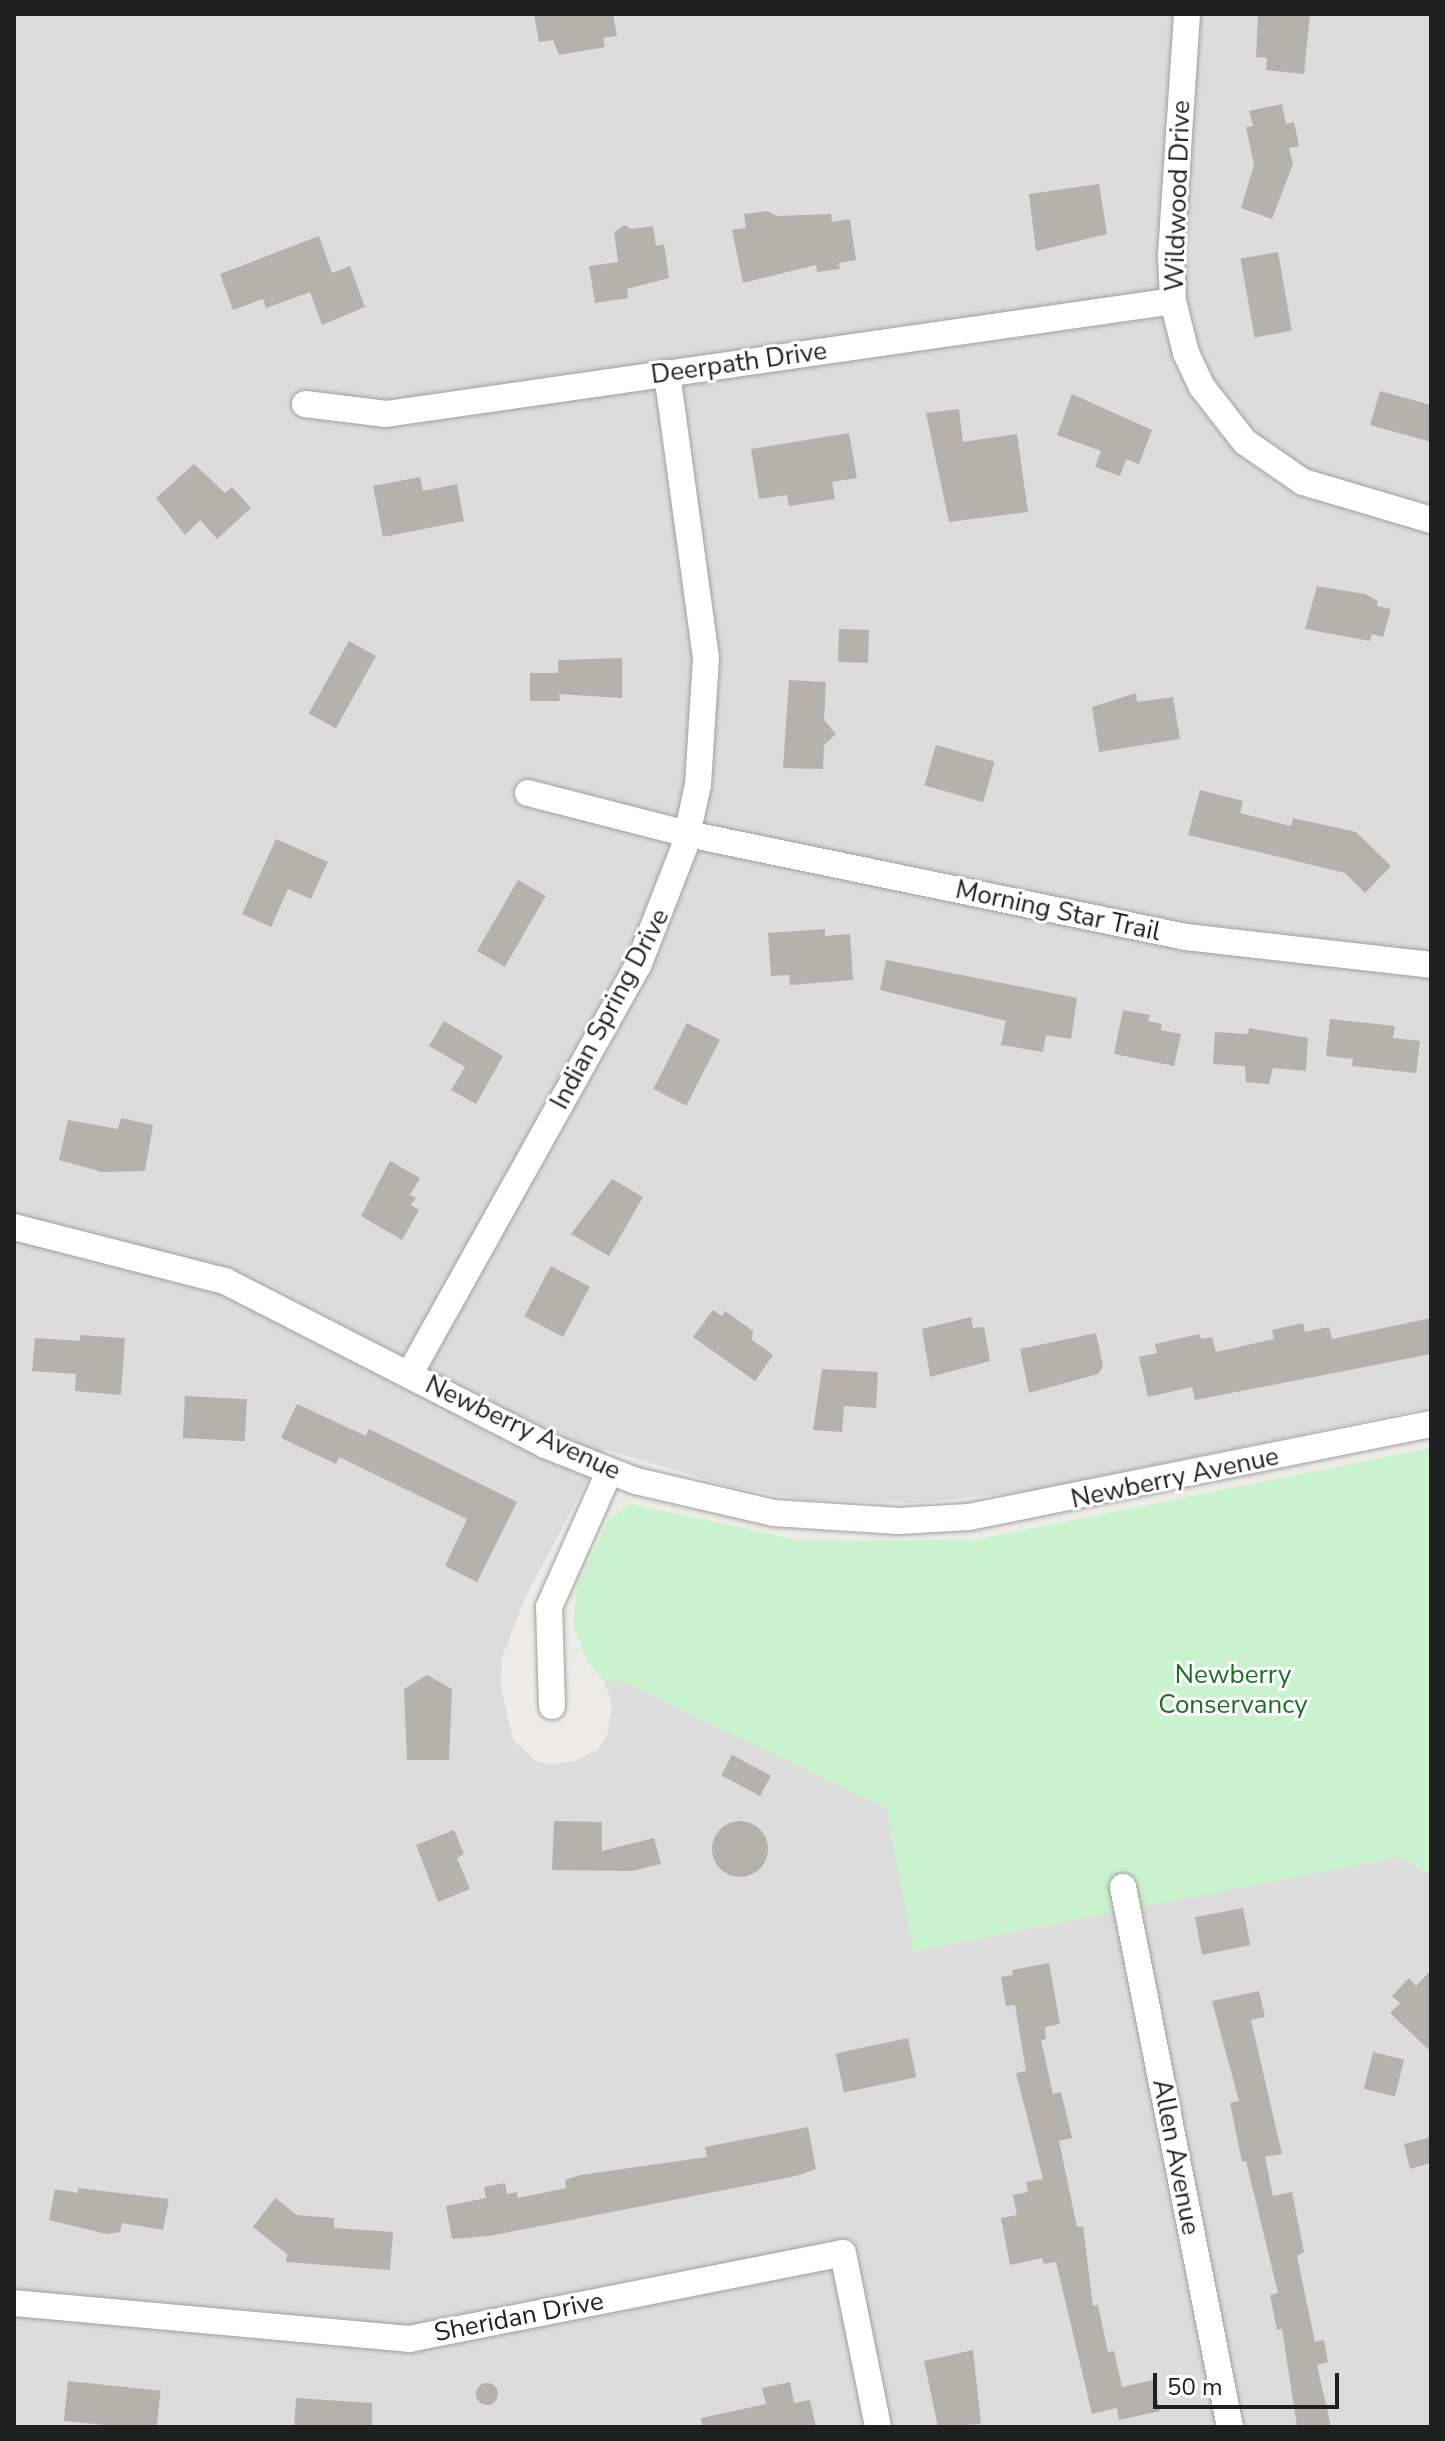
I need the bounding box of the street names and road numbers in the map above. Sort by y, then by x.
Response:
street label: Wildwood Drive [1159,100,1197,292]
street label: Deerpath Drive [649,335,829,391]
street label: Morning Star Trail [953,874,1163,948]
street label: Indian Spring Drive [544,903,676,1115]
street label: Newberry Avenue [420,1369,626,1487]
street label: Newberry Avenue [1068,1441,1282,1515]
street label: Allen Avenue [1146,2076,1206,2238]
street label: Sheridan Drive [432,2285,606,2349]

